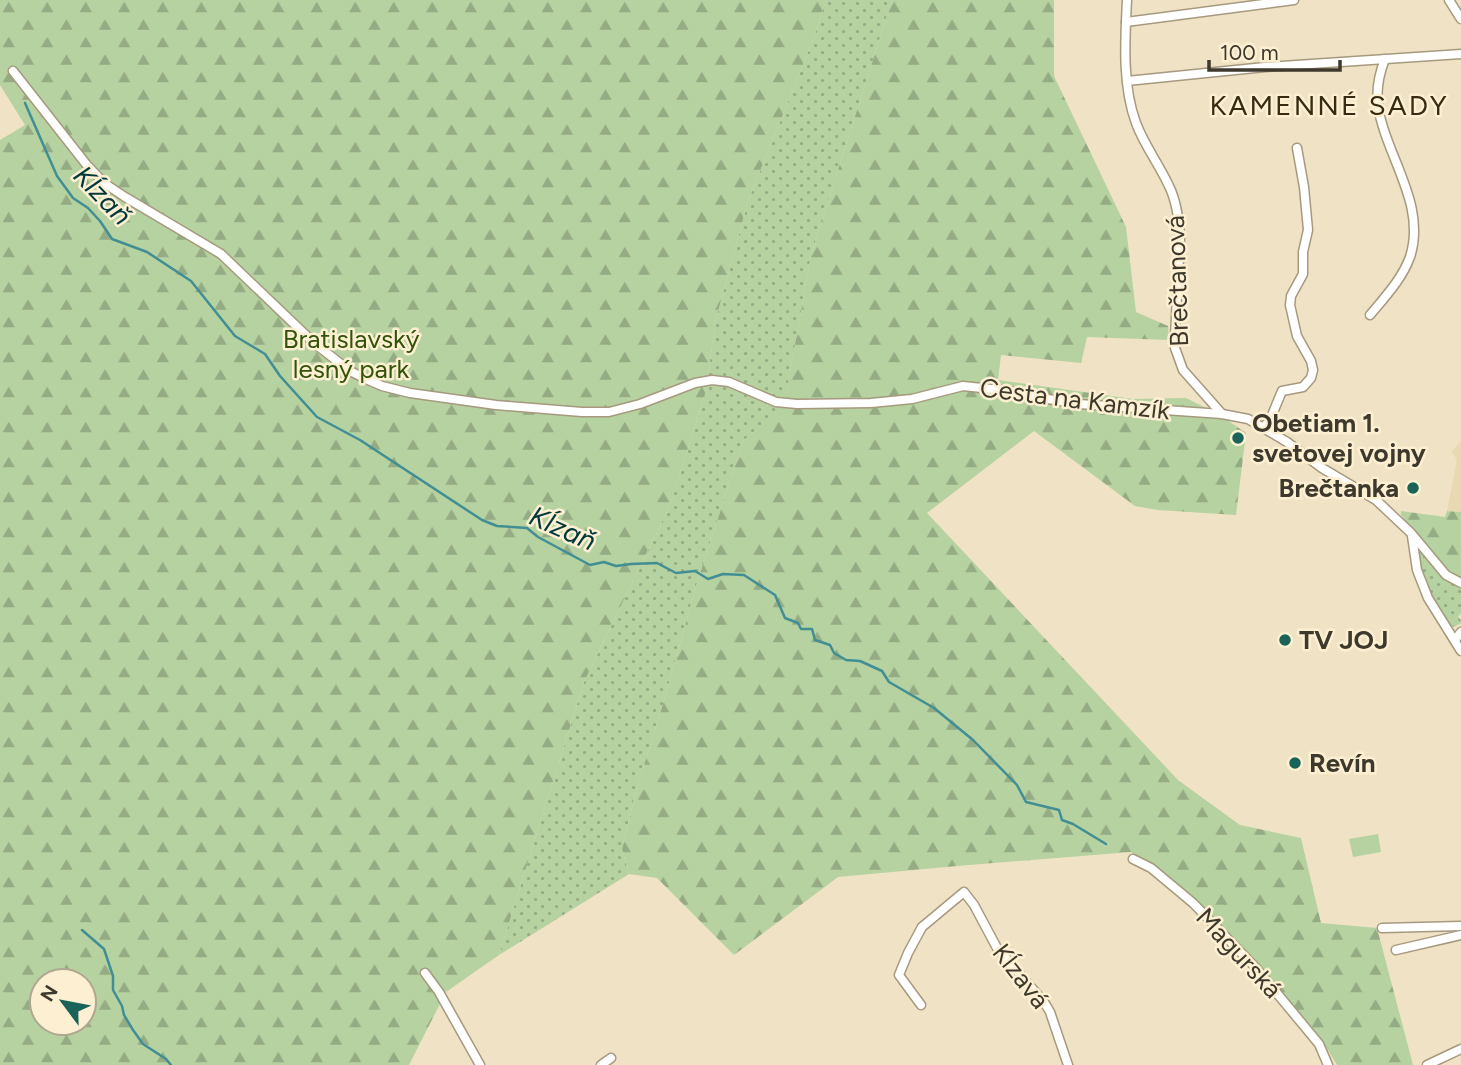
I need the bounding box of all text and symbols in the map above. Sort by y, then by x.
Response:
scale bar [1209,28,1340,72]
text: 100 m [1220,40,1279,65]
district label: KAMENNÉ SADY [1209,88,1449,122]
water label: Kĺzaň [67,158,139,232]
street label: Brečtanová [1159,215,1195,347]
park label: Bratislavský lesný park [283,323,420,385]
street label: Cesta na Kamzík [978,371,1172,427]
place label: Obetiam 1. svetovej vojny [1252,407,1426,469]
marker: Obetiam 1. svetovej vojny [1230,430,1246,446]
place label: Brečtanka [1279,472,1399,504]
marker: Brečtanka [1405,480,1421,496]
water label: Kĺzaň [525,498,602,558]
place label: TV JOJ [1299,624,1388,656]
marker: TV JOJ [1277,632,1293,648]
place label: Revín [1309,747,1376,779]
marker: Revín [1287,755,1303,771]
street label: Magurská [1189,901,1289,1005]
street label: Kĺzavá [986,937,1056,1015]
north arrow [28,967,98,1037]
text: N [35,981,63,1006]

